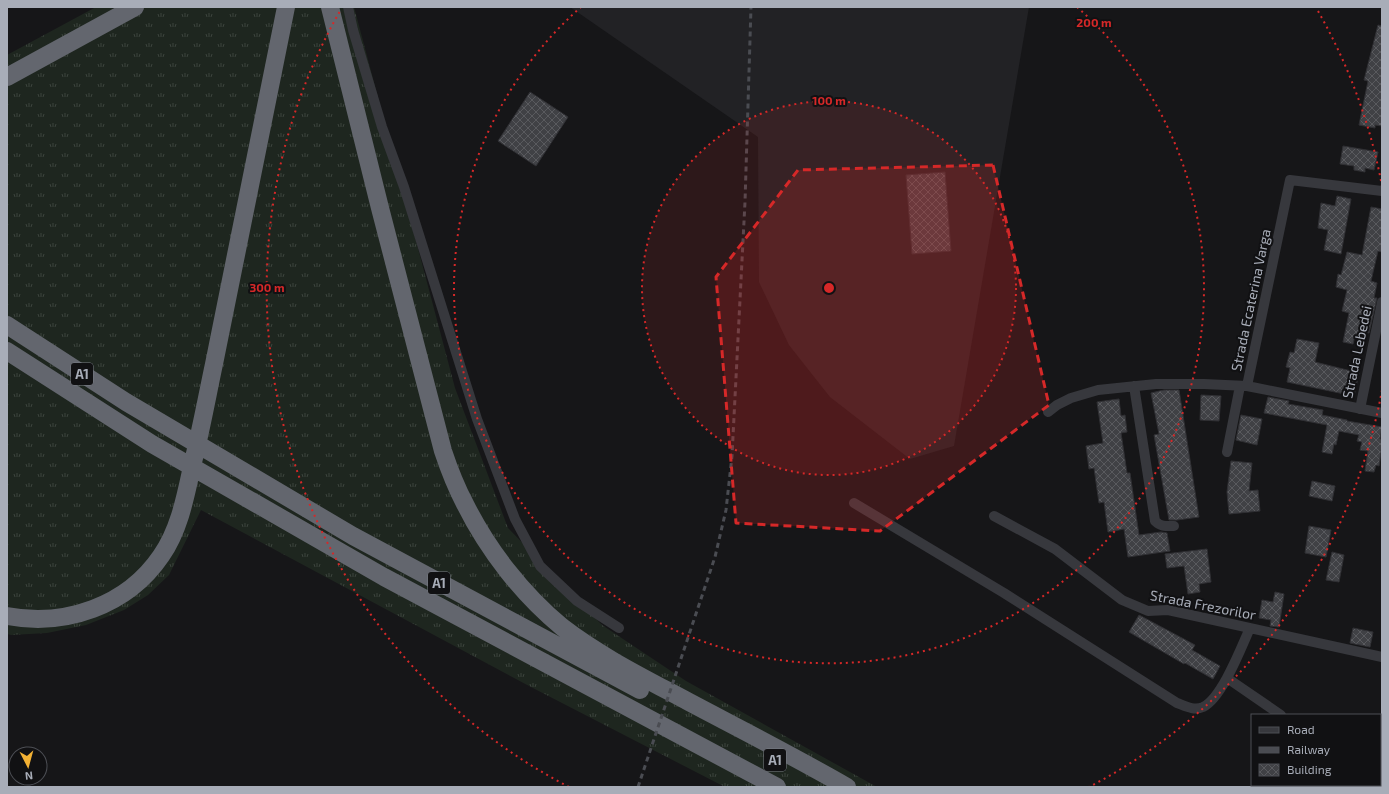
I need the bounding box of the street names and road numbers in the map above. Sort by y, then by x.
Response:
street label: Strada Ecaterina Varga [1227,227,1274,373]
street label: Strada Lebedei [1338,304,1375,400]
road number: A1 [71,363,93,385]
road number: A1 [428,572,450,594]
street label: Strada Frezorilor [1149,586,1258,623]
road number: A1 [764,749,786,771]

